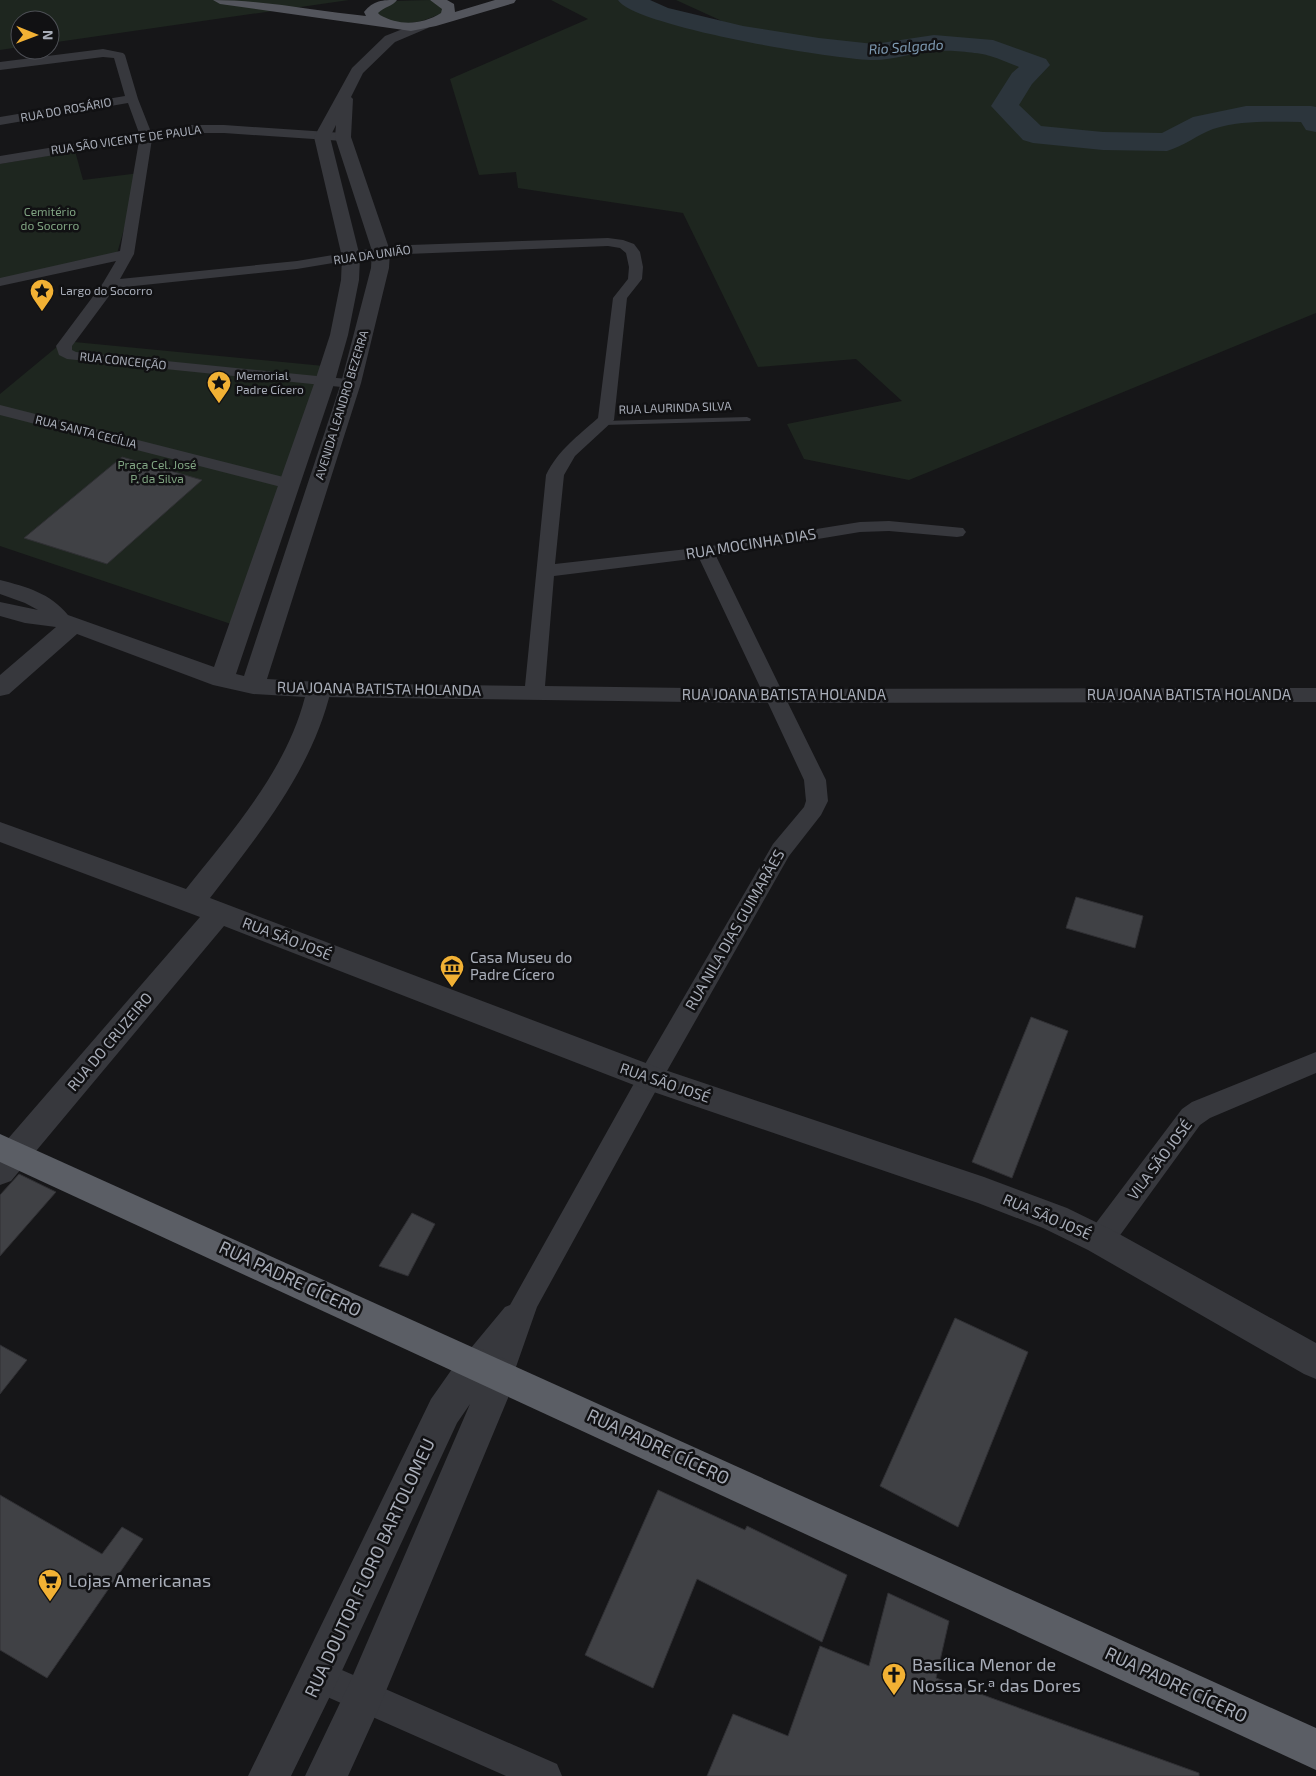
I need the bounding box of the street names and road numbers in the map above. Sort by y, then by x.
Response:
street label: RUA DO ROSÁRIO [19,94,112,124]
street label: RUA SÃO VICENTE DE PAULA [50,121,202,156]
street label: RUA DA UNIÃO [332,242,411,266]
street label: AVENIDA LEANDRO BEZERRA [312,328,371,481]
street label: RUA CONCEIÇÃO [79,348,167,373]
street label: RUA LAURINDA SILVA [618,398,732,416]
street label: RUA SANTA CECÍLIA [34,412,139,451]
street label: RUA MOCINHA DIAS [684,524,817,562]
street label: RUA JOANA BATISTA HOLANDA [277,677,482,699]
street label: RUA JOANA BATISTA HOLANDA [682,685,887,703]
street label: RUA JOANA BATISTA HOLANDA [1087,685,1292,703]
street label: RUA NILA DIAS GUIMARÃES [681,846,787,1013]
street label: RUA SÃO JOSÉ [240,913,335,963]
street label: RUA DO CRUZEIRO [63,989,156,1094]
street label: RUA SÃO JOSÉ [618,1058,713,1106]
street label: VILA SÃO JOSÉ [1123,1116,1195,1203]
street label: RUA SÃO JOSÉ [1001,1189,1094,1243]
street label: RUA PADRE CÍCERO [216,1235,365,1321]
street label: RUA PADRE CÍCERO [584,1403,733,1489]
street label: RUA DOUTOR FLORO BARTOLOMEU [299,1435,439,1701]
street label: RUA PADRE CÍCERO [1102,1641,1251,1727]

